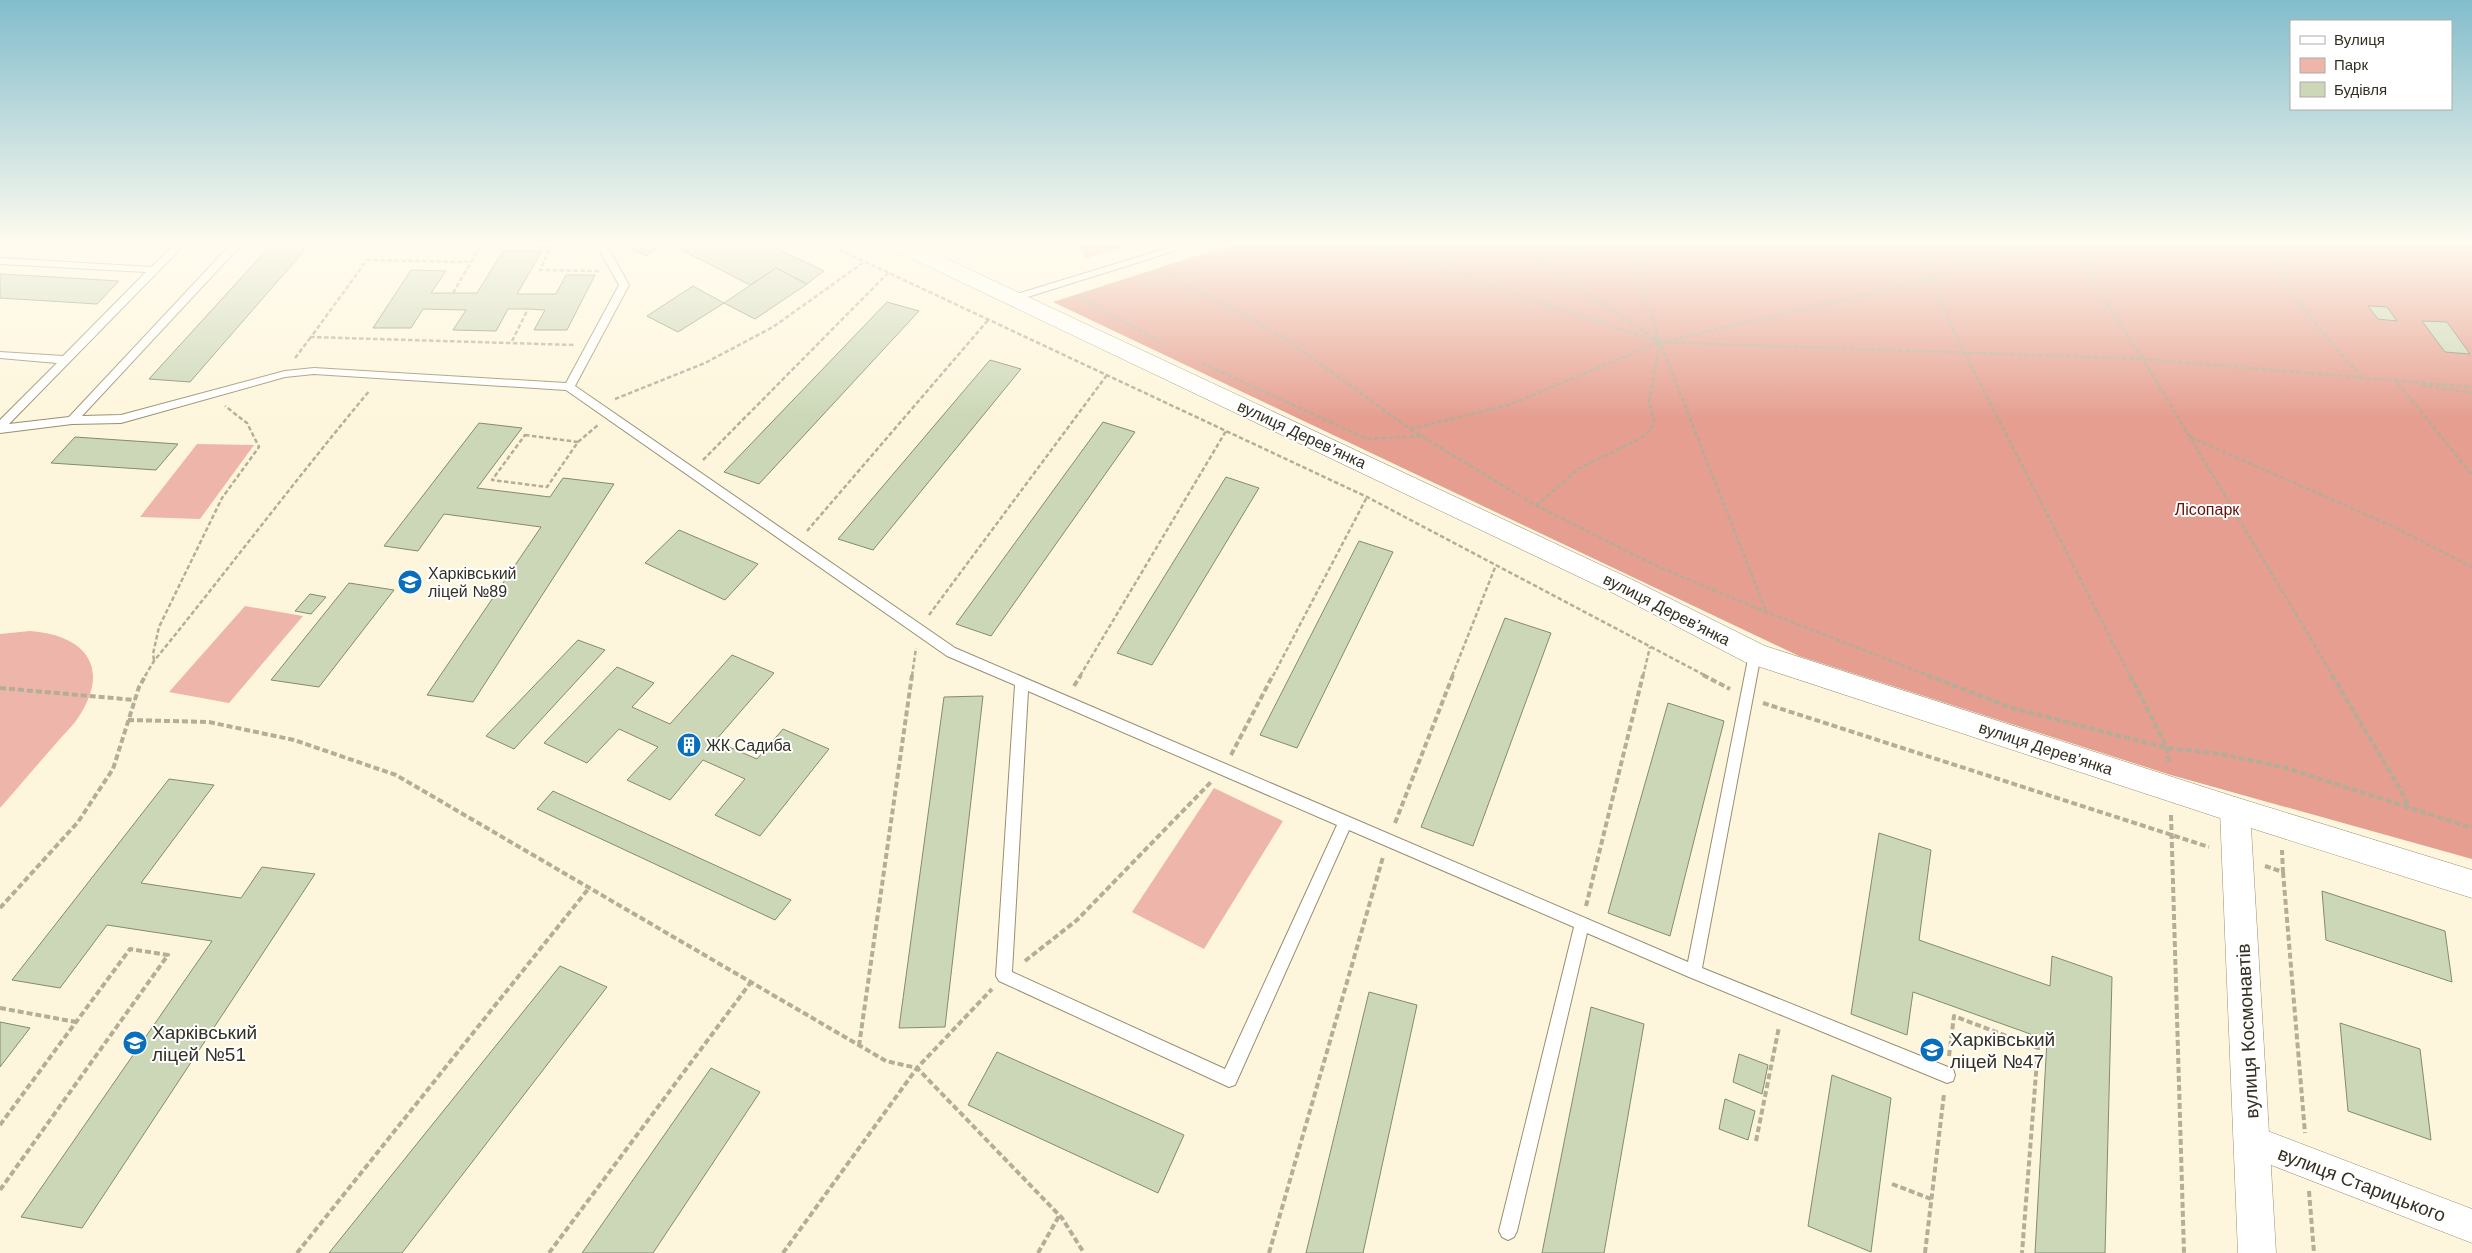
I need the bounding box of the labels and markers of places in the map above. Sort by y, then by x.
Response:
place label: Харківський ліцей №89 [428,565,517,600]
school or university icon: Харківський ліцей №89 [397,569,423,595]
building icon: ЖК Садиба [676,732,702,758]
place label: ЖК Садиба [706,737,791,754]
place label: Харківський ліцей №51 [152,1022,257,1065]
place label: Харківський ліцей №47 [1950,1029,2055,1072]
school or university icon: Харківський ліцей №51 [122,1030,148,1056]
school or university icon: Харківський ліцей №47 [1919,1037,1945,1063]

